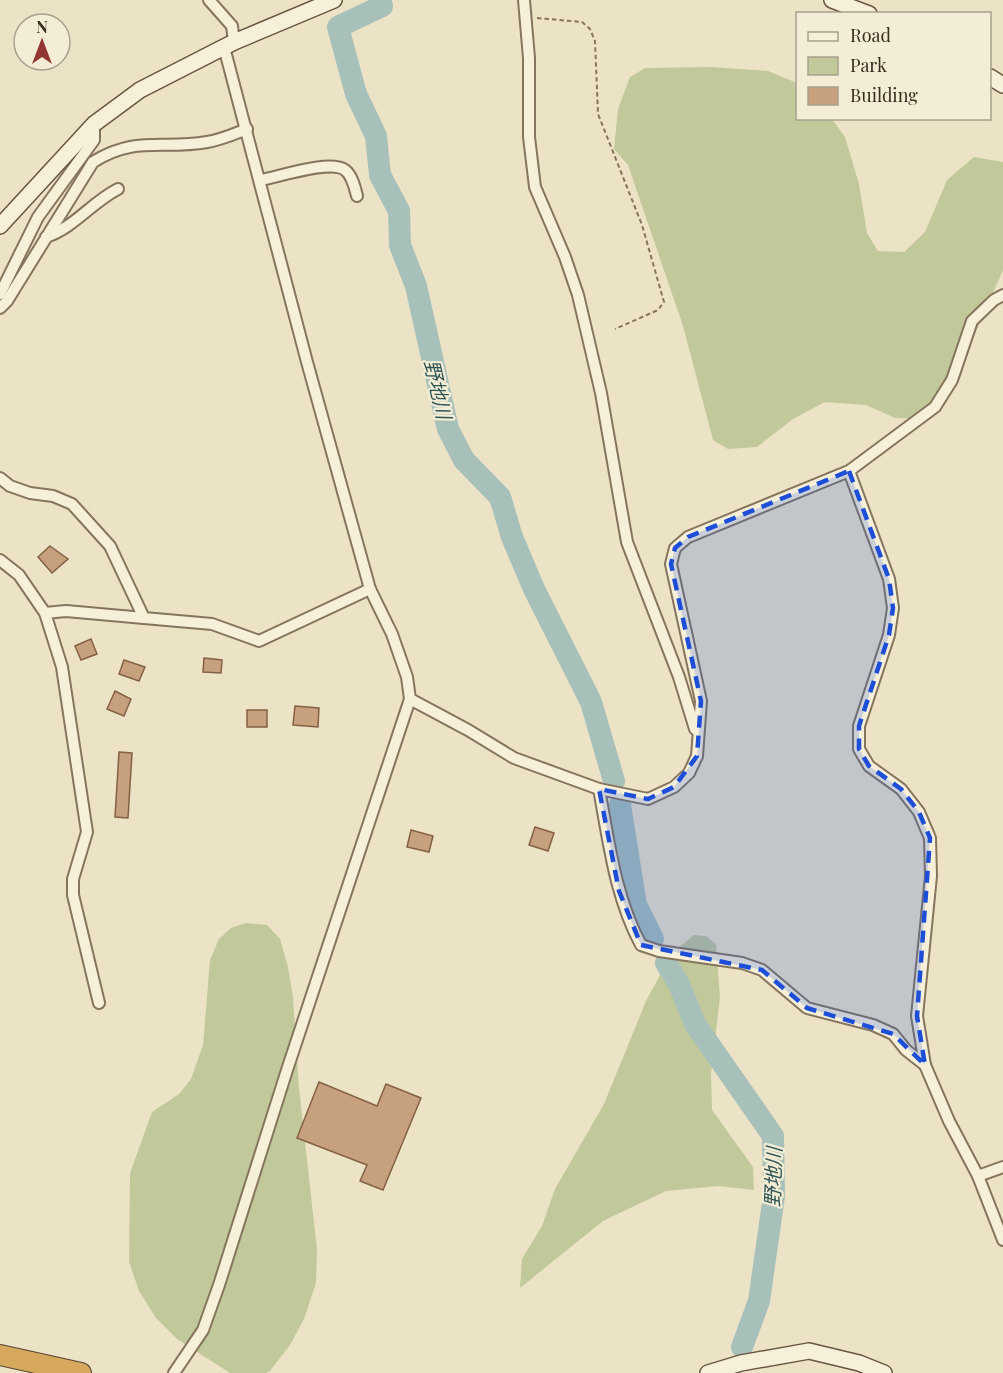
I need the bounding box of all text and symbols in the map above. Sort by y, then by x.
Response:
north arrow [12,12,72,72]
legend [796,12,991,120]
text: N [36,16,48,37]
text: Road [850,23,891,47]
text: Park [850,53,887,77]
text: Building [850,83,918,107]
water label: 野地川 [419,357,459,423]
water label: 野地川 [757,1145,787,1207]

